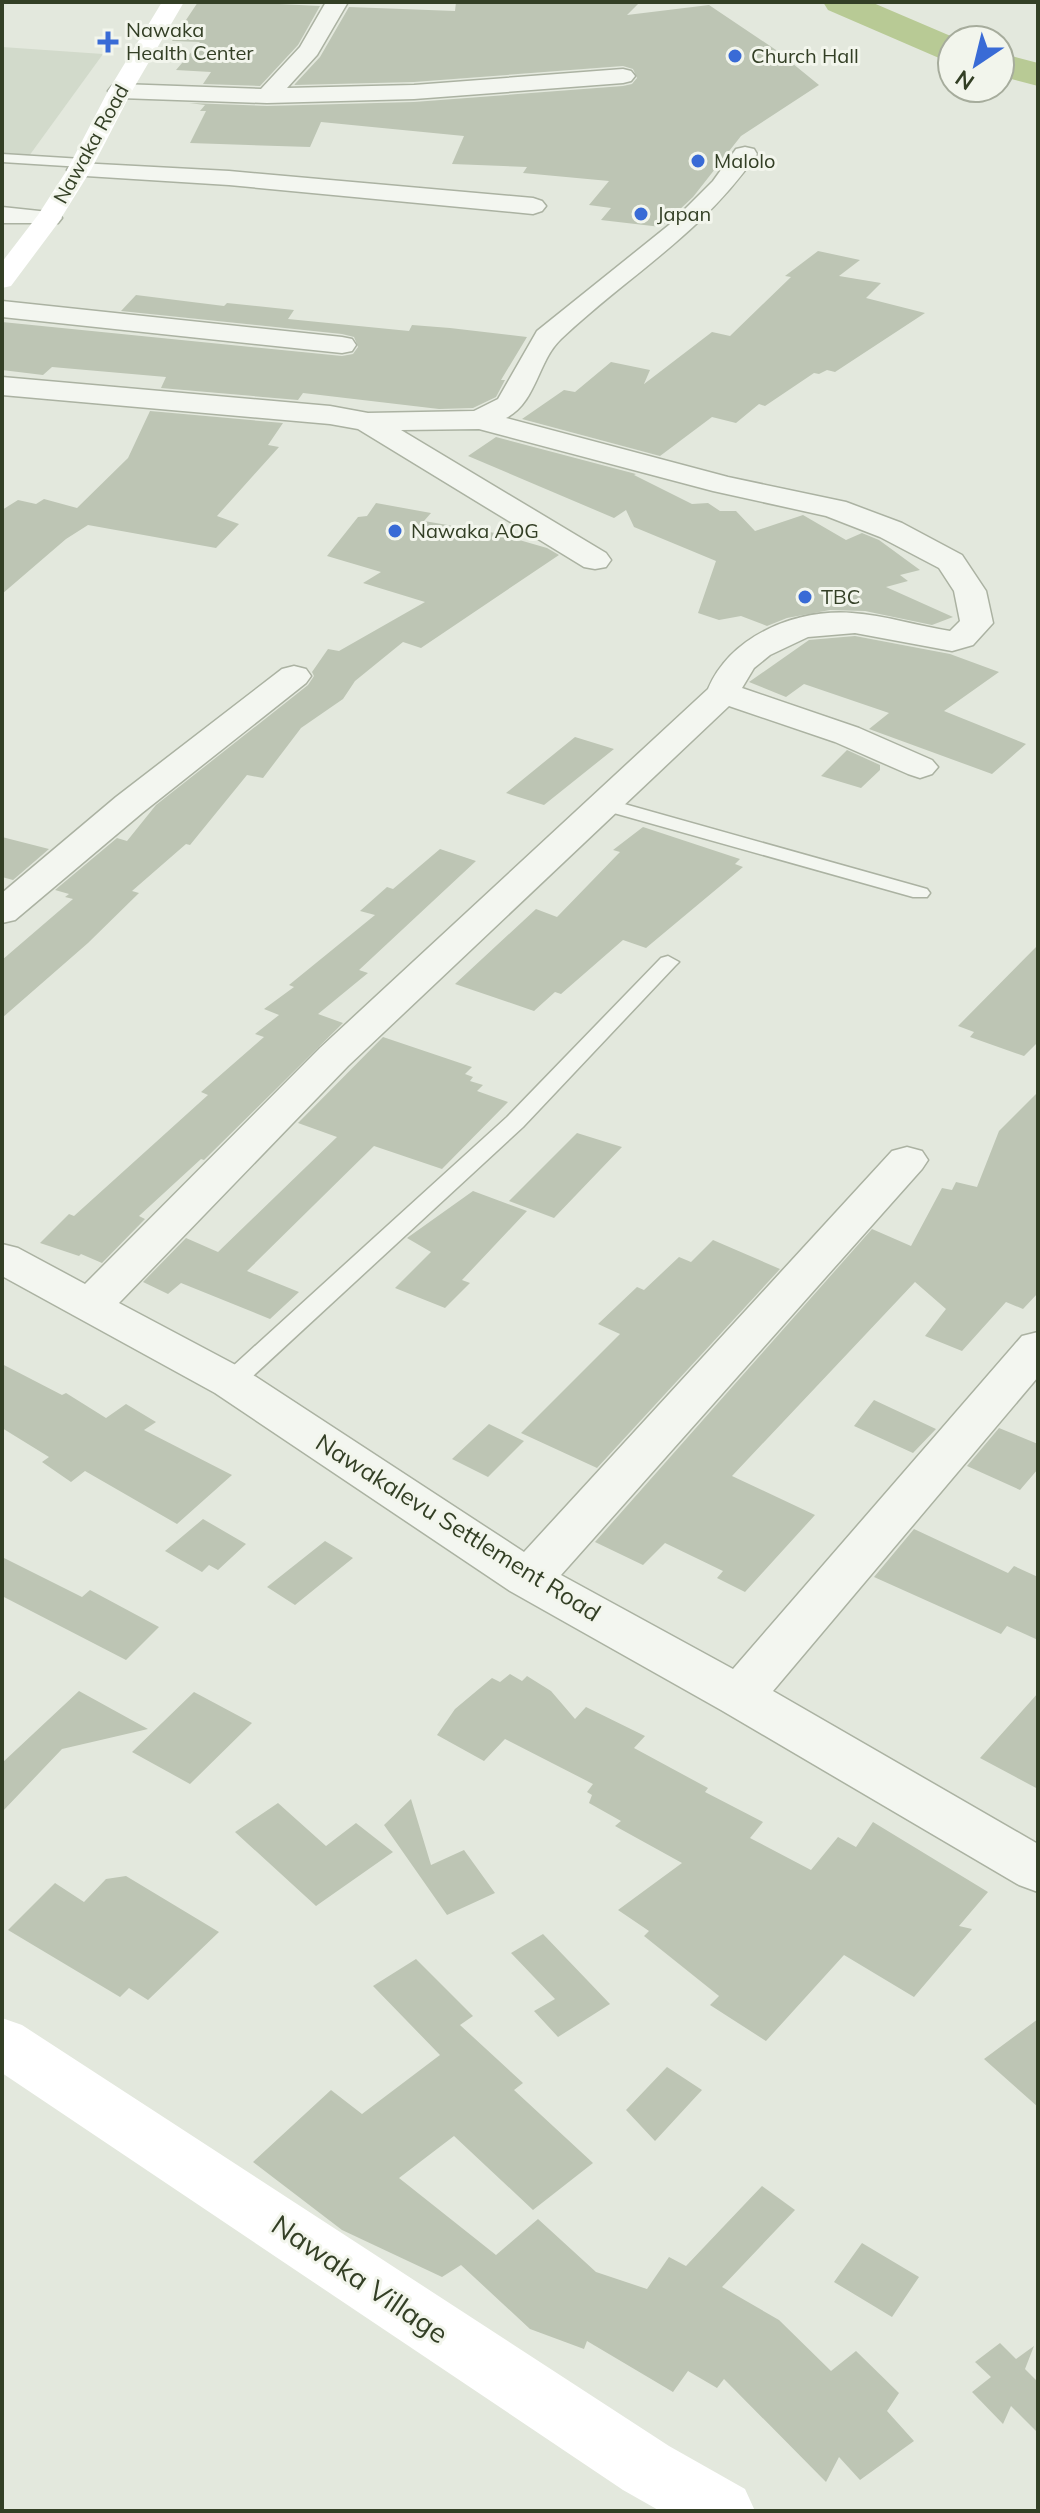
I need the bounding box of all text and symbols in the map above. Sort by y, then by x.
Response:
place label: Nawaka Health Center [126,17,254,65]
north arrow [936,24,1016,104]
marker: Nawaka Health Center [97,31,119,53]
place label: Church Hall [751,43,859,68]
marker: Church Hall [726,47,744,65]
text: N [950,64,979,97]
street label: Nawaka Road [48,80,134,208]
place label: Malolo [714,148,776,173]
marker: Malolo [689,152,707,170]
place label: Japan [657,201,711,226]
marker: Japan [632,205,650,223]
place label: Nawaka AOG [411,518,539,543]
marker: Nawaka AOG [386,522,404,540]
place label: TBC [821,584,860,609]
marker: TBC [796,588,814,606]
street label: Nawakalevu Settlement Road [311,1427,607,1627]
street label: Nawaka Village [265,2207,455,2350]

